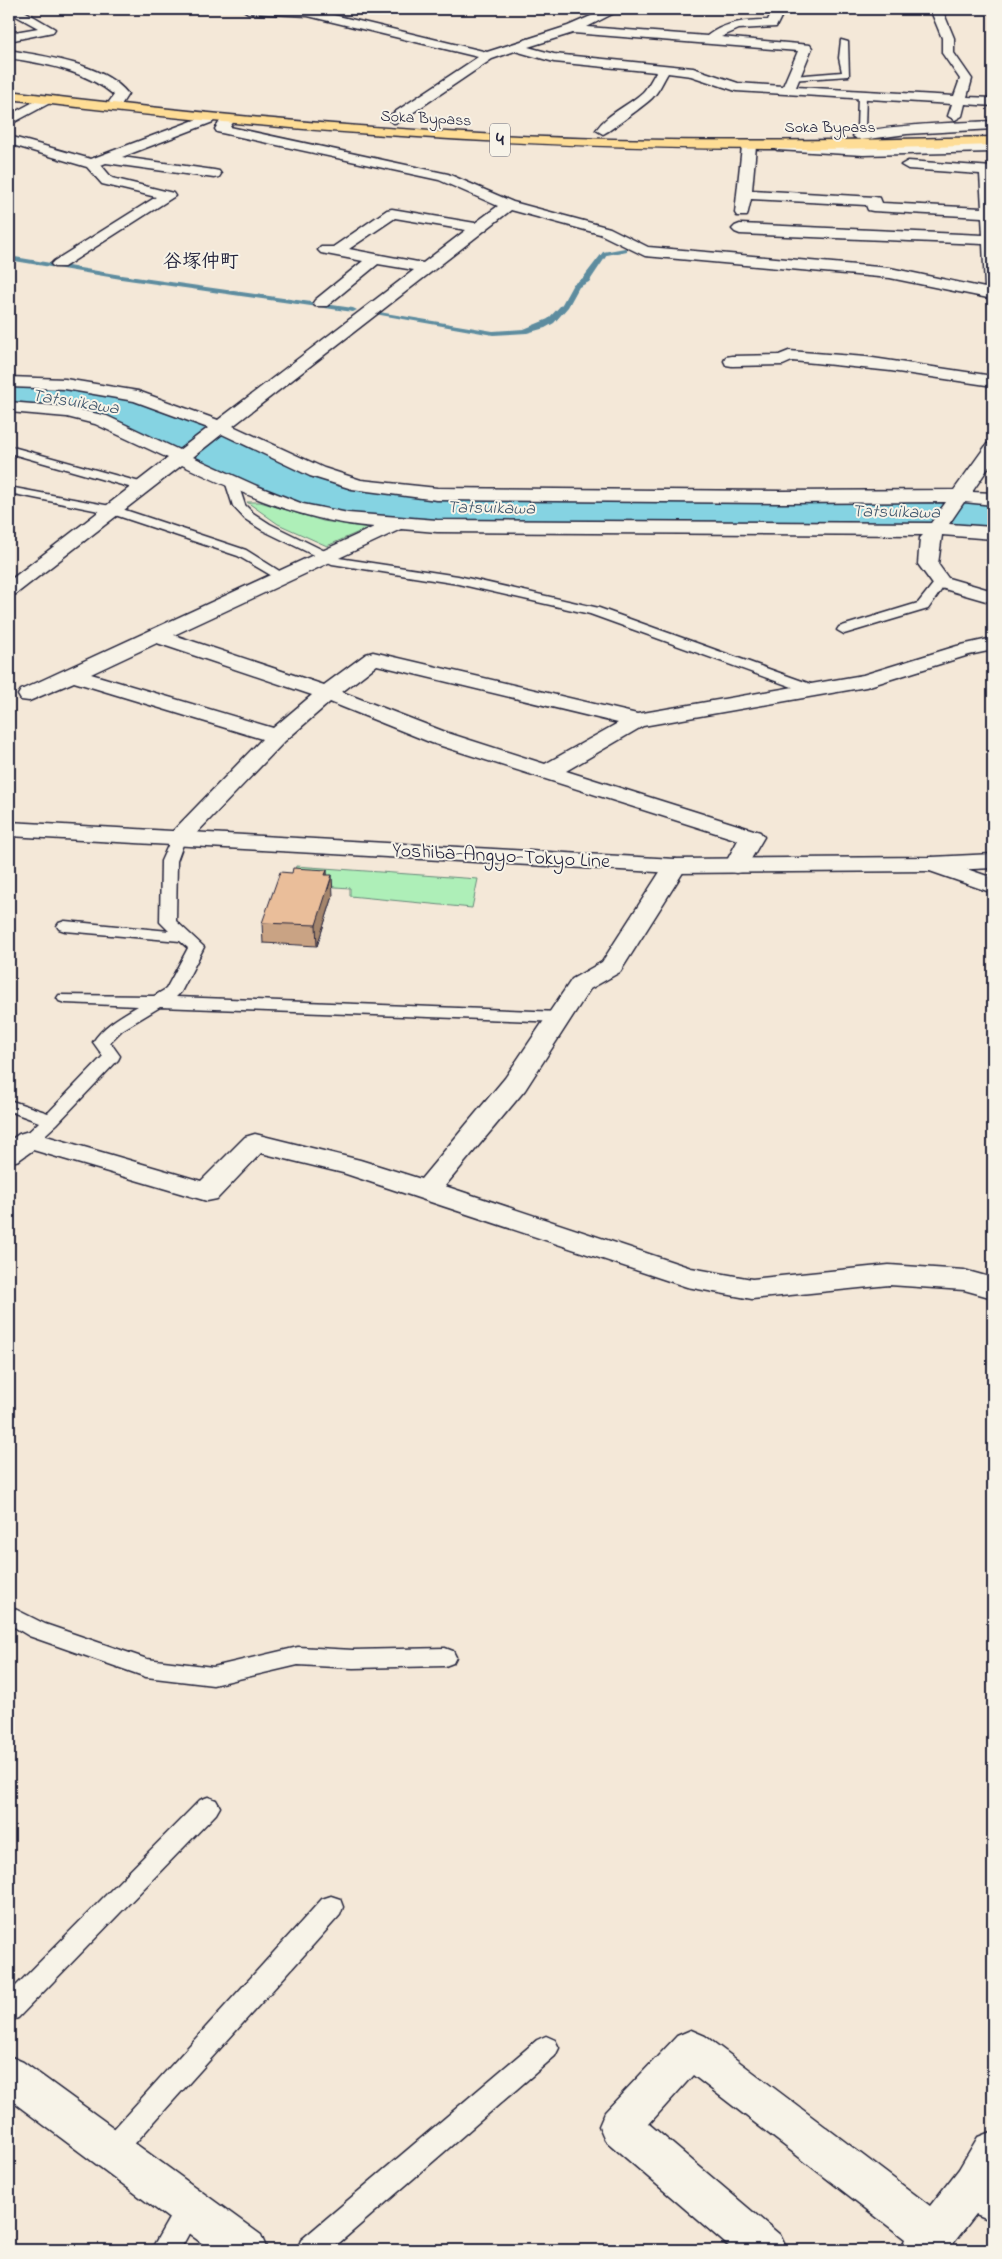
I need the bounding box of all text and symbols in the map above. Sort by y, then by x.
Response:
street label: Soka Bypass [380,105,472,133]
street label: Soka Bypass [784,116,876,140]
road number: 4 [490,124,510,156]
district label: 谷塚仲町 [163,249,239,276]
water label: Tatsuikawa [30,383,121,423]
water label: Tatsuikawa [447,495,535,523]
water label: Tatsuikawa [852,499,940,527]
street label: Yoshiba-Angyo-Tokyo Line [391,837,611,878]

